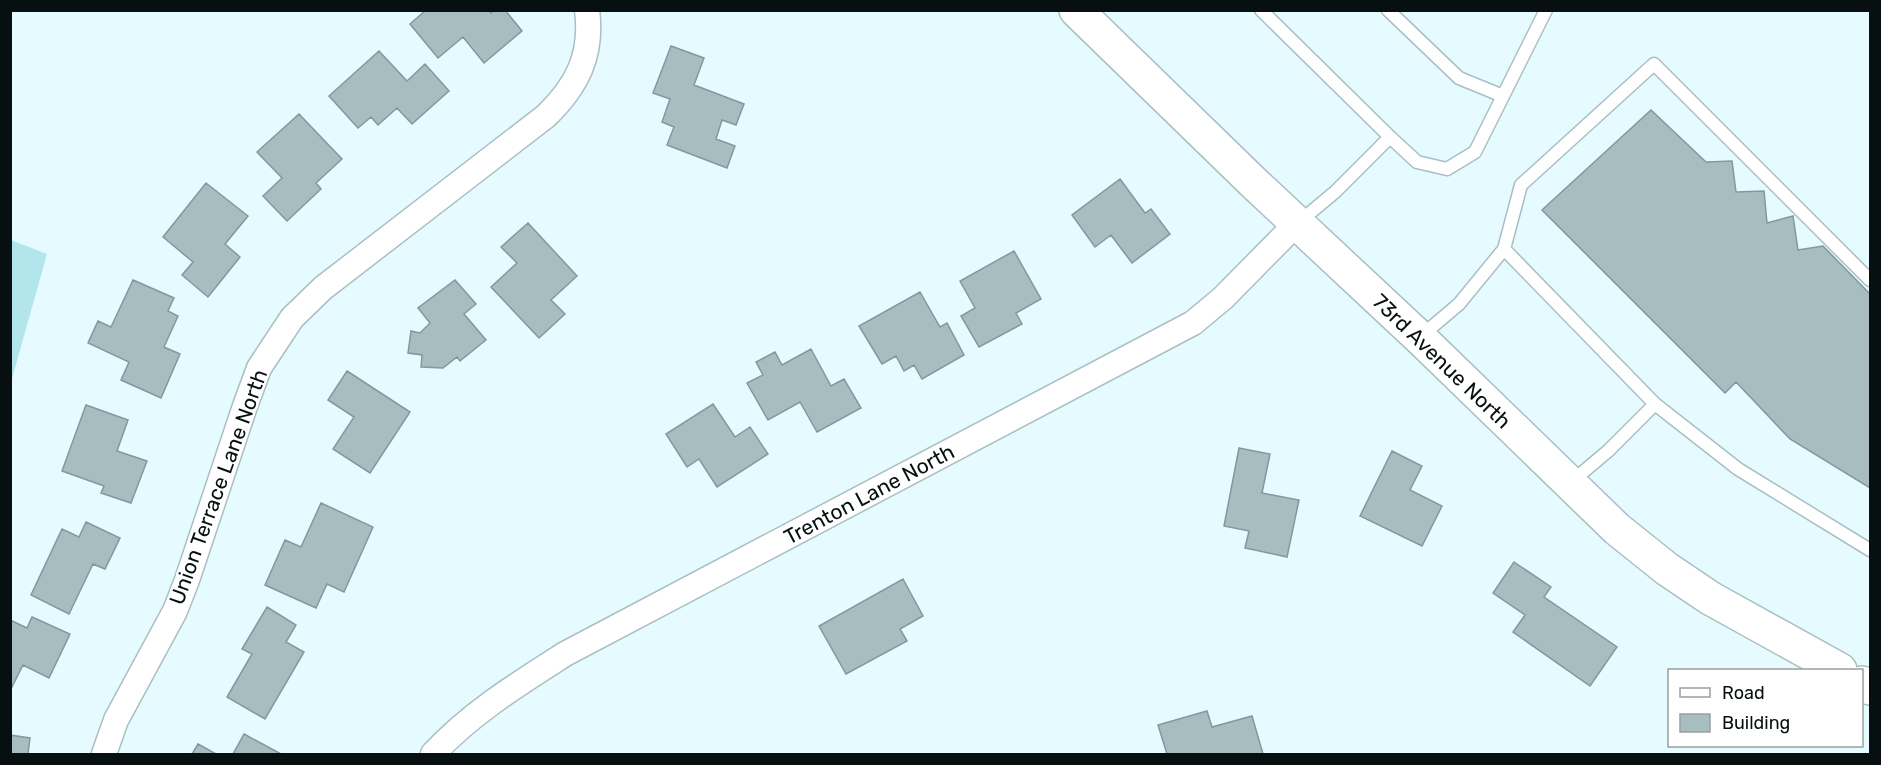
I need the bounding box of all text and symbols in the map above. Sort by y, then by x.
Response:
street label: 73rd Avenue North [1368,289,1516,433]
street label: Union Terrace Lane North [164,366,272,608]
street label: Trenton Lane North [780,439,958,549]
legend [1668,669,1863,747]
text: Road [1722,682,1765,704]
text: Building [1722,712,1790,734]

